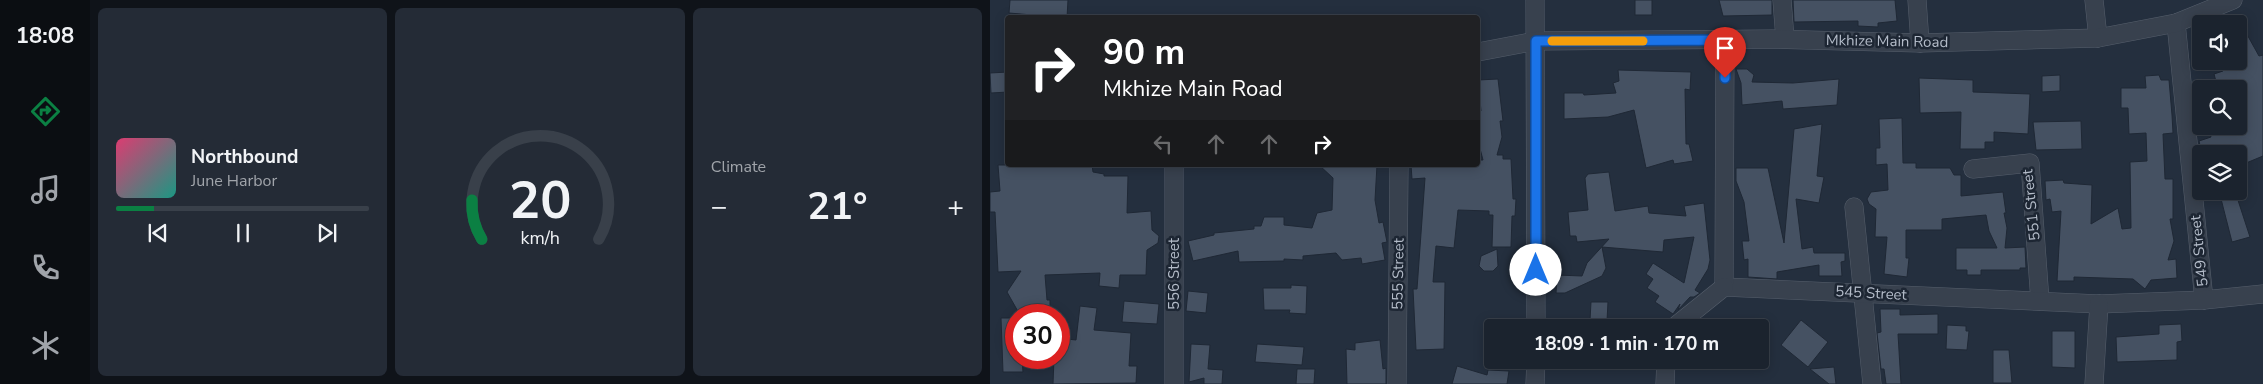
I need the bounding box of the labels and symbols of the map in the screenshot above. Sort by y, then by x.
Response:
pin [1704,27,1746,78]
street label: Mkhize Main Road [1826,30,1948,52]
street label: 551 Street [2017,168,2045,242]
street label: 549 Street [2185,214,2213,288]
street label: 556 Street [1164,237,1184,310]
street label: 555 Street [1387,237,1409,310]
position arrow [1509,243,1561,295]
street label: 545 Street [1835,281,1908,305]
speed limit sign: 30 [1005,304,1070,369]

